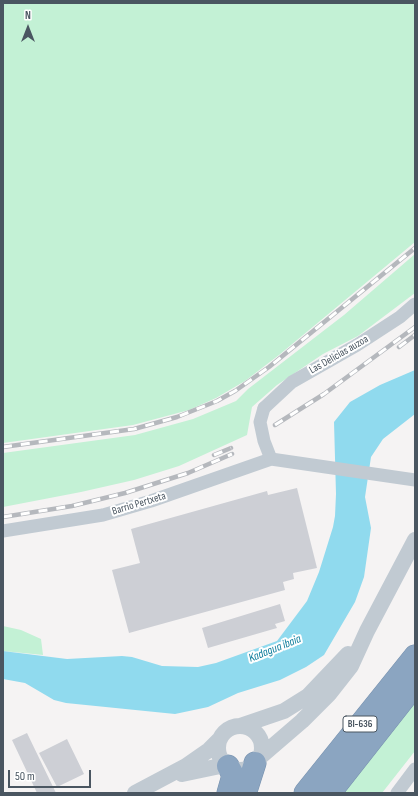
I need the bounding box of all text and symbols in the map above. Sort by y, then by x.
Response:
north arrow [8,8,48,48]
text: N [25,9,31,22]
street label: Las Delicias auzoa [307,333,371,377]
street label: Barrio Pertxeta [111,490,167,518]
water label: Kadagua ibaia [247,632,303,666]
road number: BI-636 [343,716,377,732]
scale bar [10,762,93,788]
text: 50 m [15,769,35,784]

